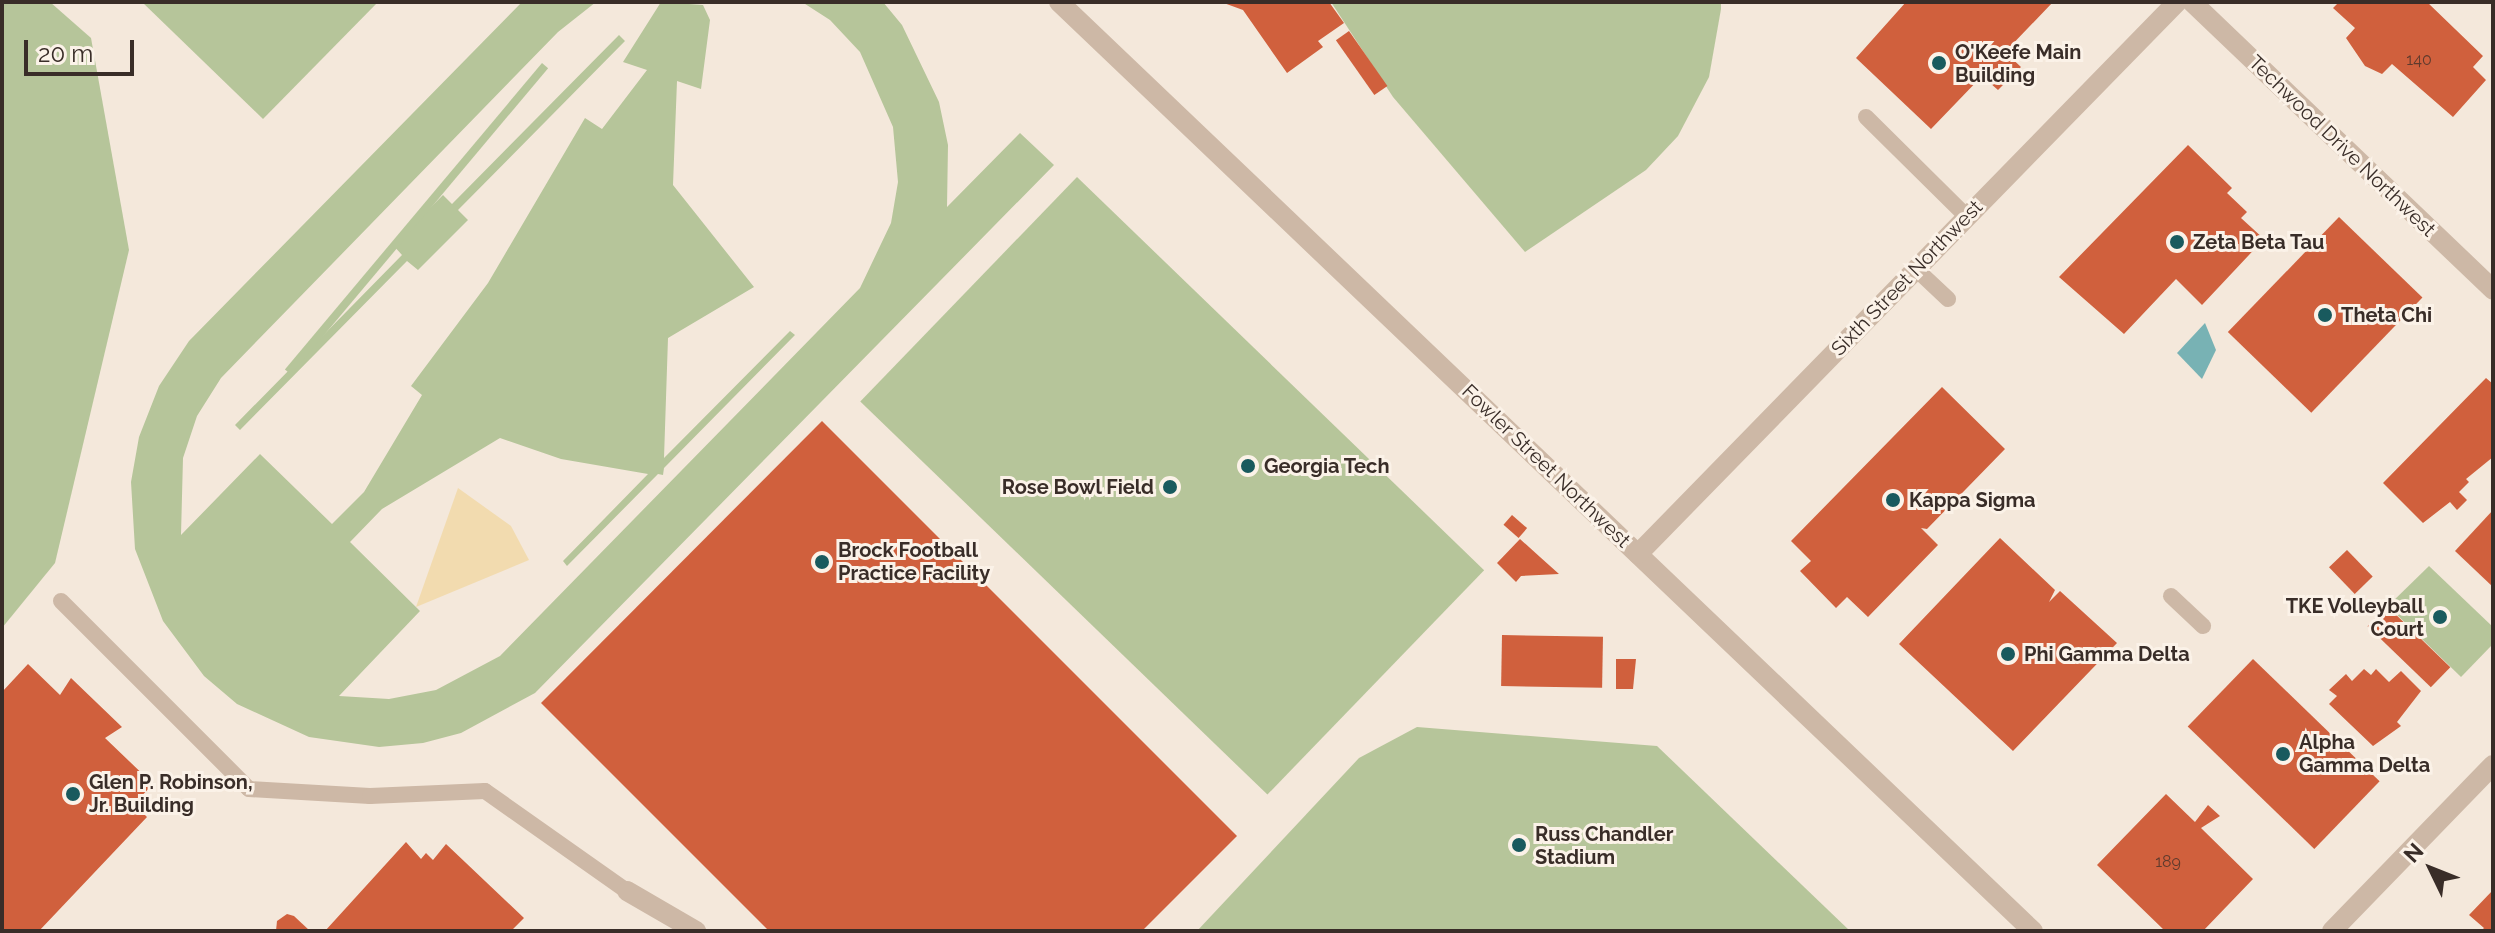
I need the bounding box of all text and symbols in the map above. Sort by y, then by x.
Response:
scale bar [28,24,138,74]
text: 20 m [38,39,93,68]
place label: O'Keefe Main Building [1955,40,2081,87]
street label: Techwood Drive Northwest [2244,50,2440,242]
house number: 140 [2406,50,2432,70]
marker: O'Keefe Main Building [1930,54,1948,72]
street label: Sixth Street Northwest [1827,195,1987,361]
place label: Zeta Beta Tau [2193,230,2325,254]
marker: Zeta Beta Tau [2168,233,2186,251]
place label: Theta Chi [2341,303,2432,327]
marker: Theta Chi [2316,306,2334,324]
street label: Fowler Street Northwest [1457,379,1635,553]
place label: Georgia Tech [1264,454,1390,478]
marker: Georgia Tech [1239,457,1257,475]
place label: Rose Bowl Field [1001,475,1154,499]
marker: Rose Bowl Field [1161,478,1179,496]
place label: Kappa Sigma [1909,488,2036,512]
marker: Kappa Sigma [1884,491,1902,509]
place label: Brock Football Practice Facility [838,538,990,585]
marker: Brock Football Practice Facility [813,553,831,571]
place label: TKE Volleyball Court [2285,594,2424,641]
marker: TKE Volleyball Court [2431,608,2449,626]
place label: Phi Gamma Delta [2024,642,2190,666]
marker: Phi Gamma Delta [1999,645,2017,663]
place label: Alpha Gamma Delta [2299,730,2430,777]
marker: Alpha Gamma Delta [2274,745,2292,763]
place label: Glen P. Robinson, Jr. Building [89,770,253,817]
marker: Glen P. Robinson, Jr. Building [64,785,82,803]
place label: Russ Chandler Stadium [1535,822,1673,869]
north arrow [2391,829,2471,909]
marker: Russ Chandler Stadium [1510,836,1528,854]
text: N [2398,838,2429,868]
house number: 189 [2155,852,2181,872]

